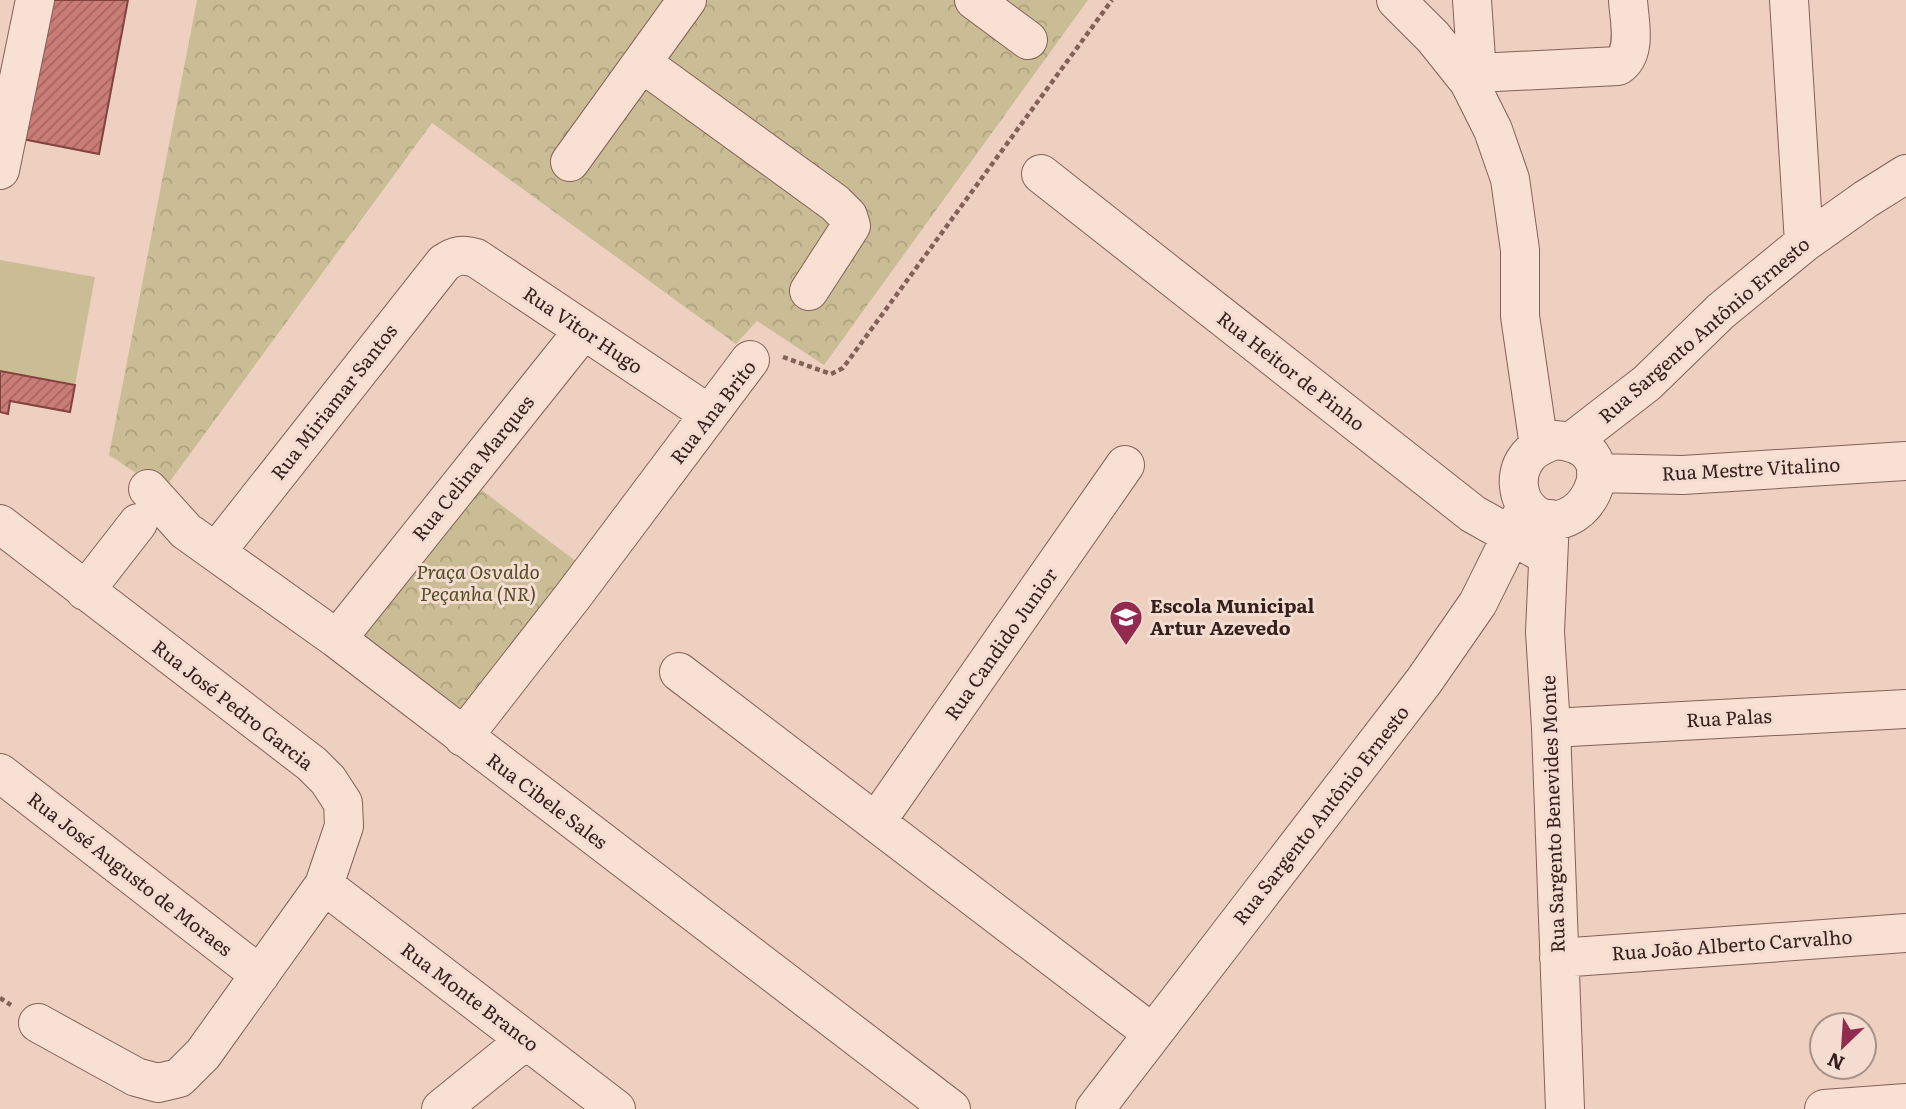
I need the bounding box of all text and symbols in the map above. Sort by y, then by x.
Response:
street label: Rua Sargento Antônio Ernesto [1592,230,1815,429]
street label: Rua Vitor Hugo [518,279,649,380]
street label: Rua Heitor de Pinho [1212,304,1371,437]
street label: Rua Miriamar Santos [263,317,403,485]
street label: Rua Ana Brito [663,353,762,469]
street label: Rua Celina Marques [405,388,540,546]
street label: Rua Mestre Vitalino [1661,449,1841,487]
park label: Praça Osvaldo Peçanha (NR) [416,557,540,607]
street label: Rua Candido Junior [937,562,1063,725]
place label: Escola Municipal Artur Azevedo [1150,591,1315,641]
school or university icon: Escola Municipal Artur Azevedo [1107,598,1145,647]
street label: Rua José Pedro Garcia [147,632,321,777]
street label: Rua Sargento Benevides Monte [1533,675,1571,953]
street label: Rua Sargento Antônio Ernesto [1225,699,1415,930]
street label: Rua Palas [1685,701,1773,733]
street label: Rua Cibele Sales [481,745,614,855]
street label: Rua José Augusto de Moraes [22,784,239,962]
street label: Rua João Alberto Carvalho [1611,922,1853,966]
street label: Rua Monte Branco [396,935,545,1057]
north arrow [1808,1011,1878,1081]
text: N [1822,1046,1849,1078]

